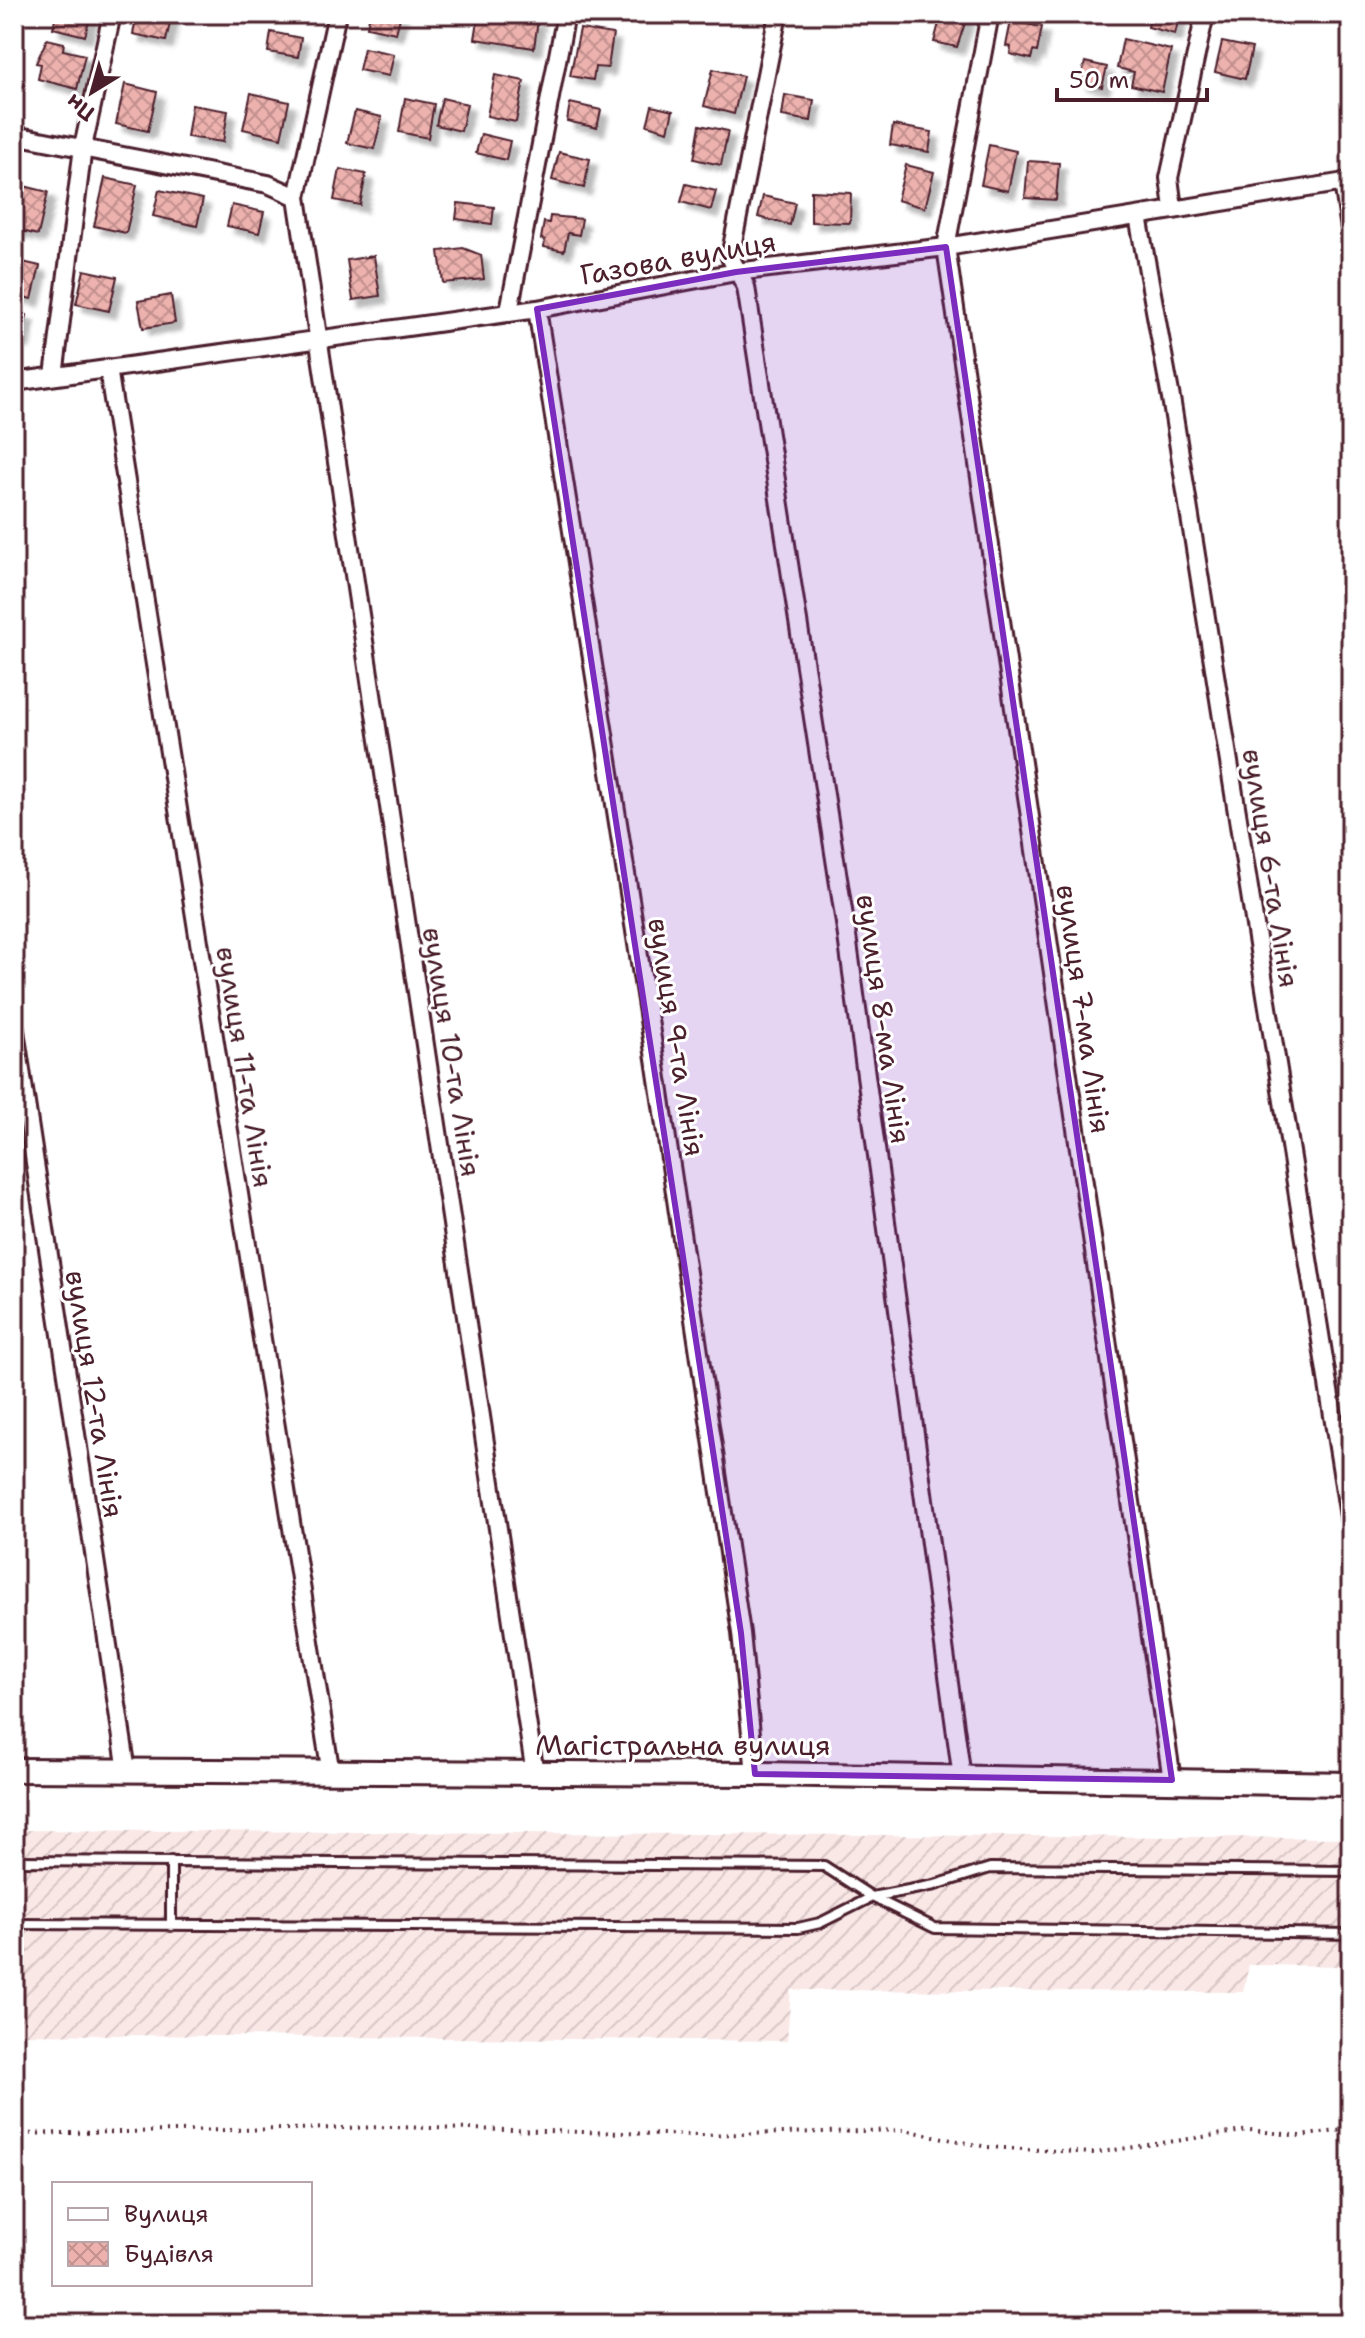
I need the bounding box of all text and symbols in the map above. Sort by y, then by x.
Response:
north arrow [52,52,132,132]
scale bar [1057,52,1207,102]
text: 50 m [1069,64,1129,96]
text: Пн [60,87,101,128]
street label: Газова вулиця [577,222,779,294]
street label: вулиця 6-та Лінія [1233,746,1309,990]
street label: вулиця 7-ма Лінія [1048,882,1120,1136]
street label: вулиця 8-ма Лінія [848,892,920,1146]
street label: вулиця 9-та Лінія [639,915,715,1159]
street label: вулиця 10-та Лінія [413,924,491,1180]
street label: вулиця 11-та Лінія [207,944,283,1190]
street label: вулиця 12-та Лінія [57,1267,133,1521]
street label: Магістральна вулиця [535,1726,831,1764]
legend [52,2182,312,2286]
text: Вулиця [124,2198,209,2230]
text: Будівля [124,2238,214,2270]

